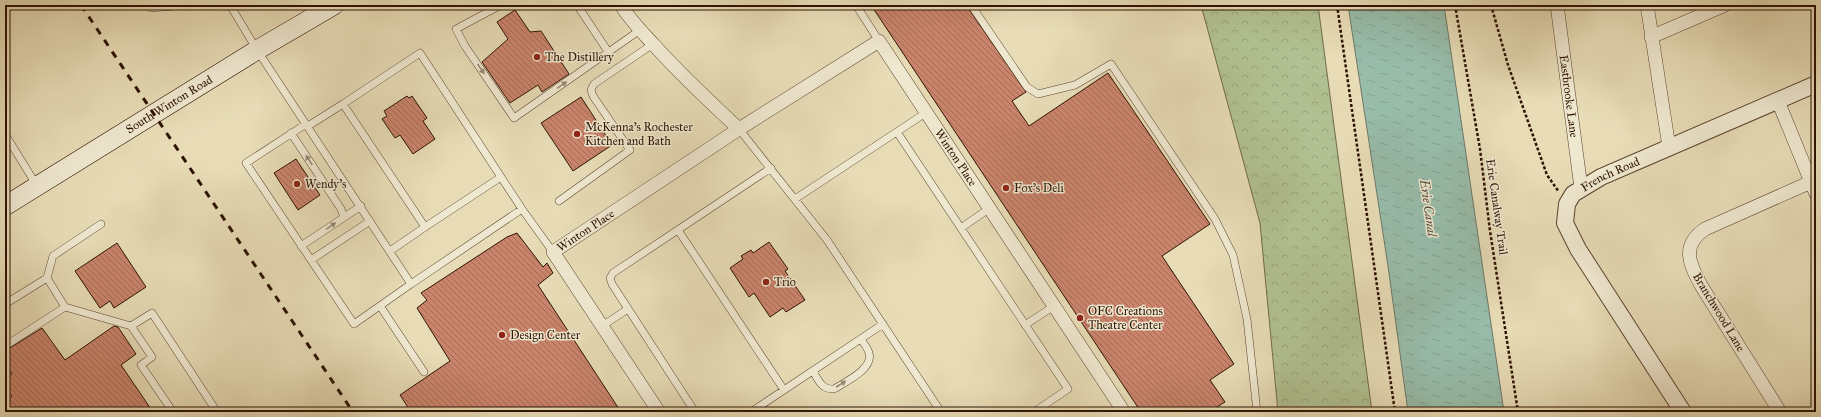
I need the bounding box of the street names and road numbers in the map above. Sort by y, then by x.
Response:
street label: Eastbrooke Lane [1557,54,1581,138]
street label: South Winton Road [123,72,215,136]
street label: Winton Place [932,126,980,189]
street label: French Road [1578,154,1642,195]
street label: Erie Canalway Trail [1483,158,1511,257]
street label: Winton Place [554,206,617,254]
street label: Branchwood Lane [1690,270,1748,354]

